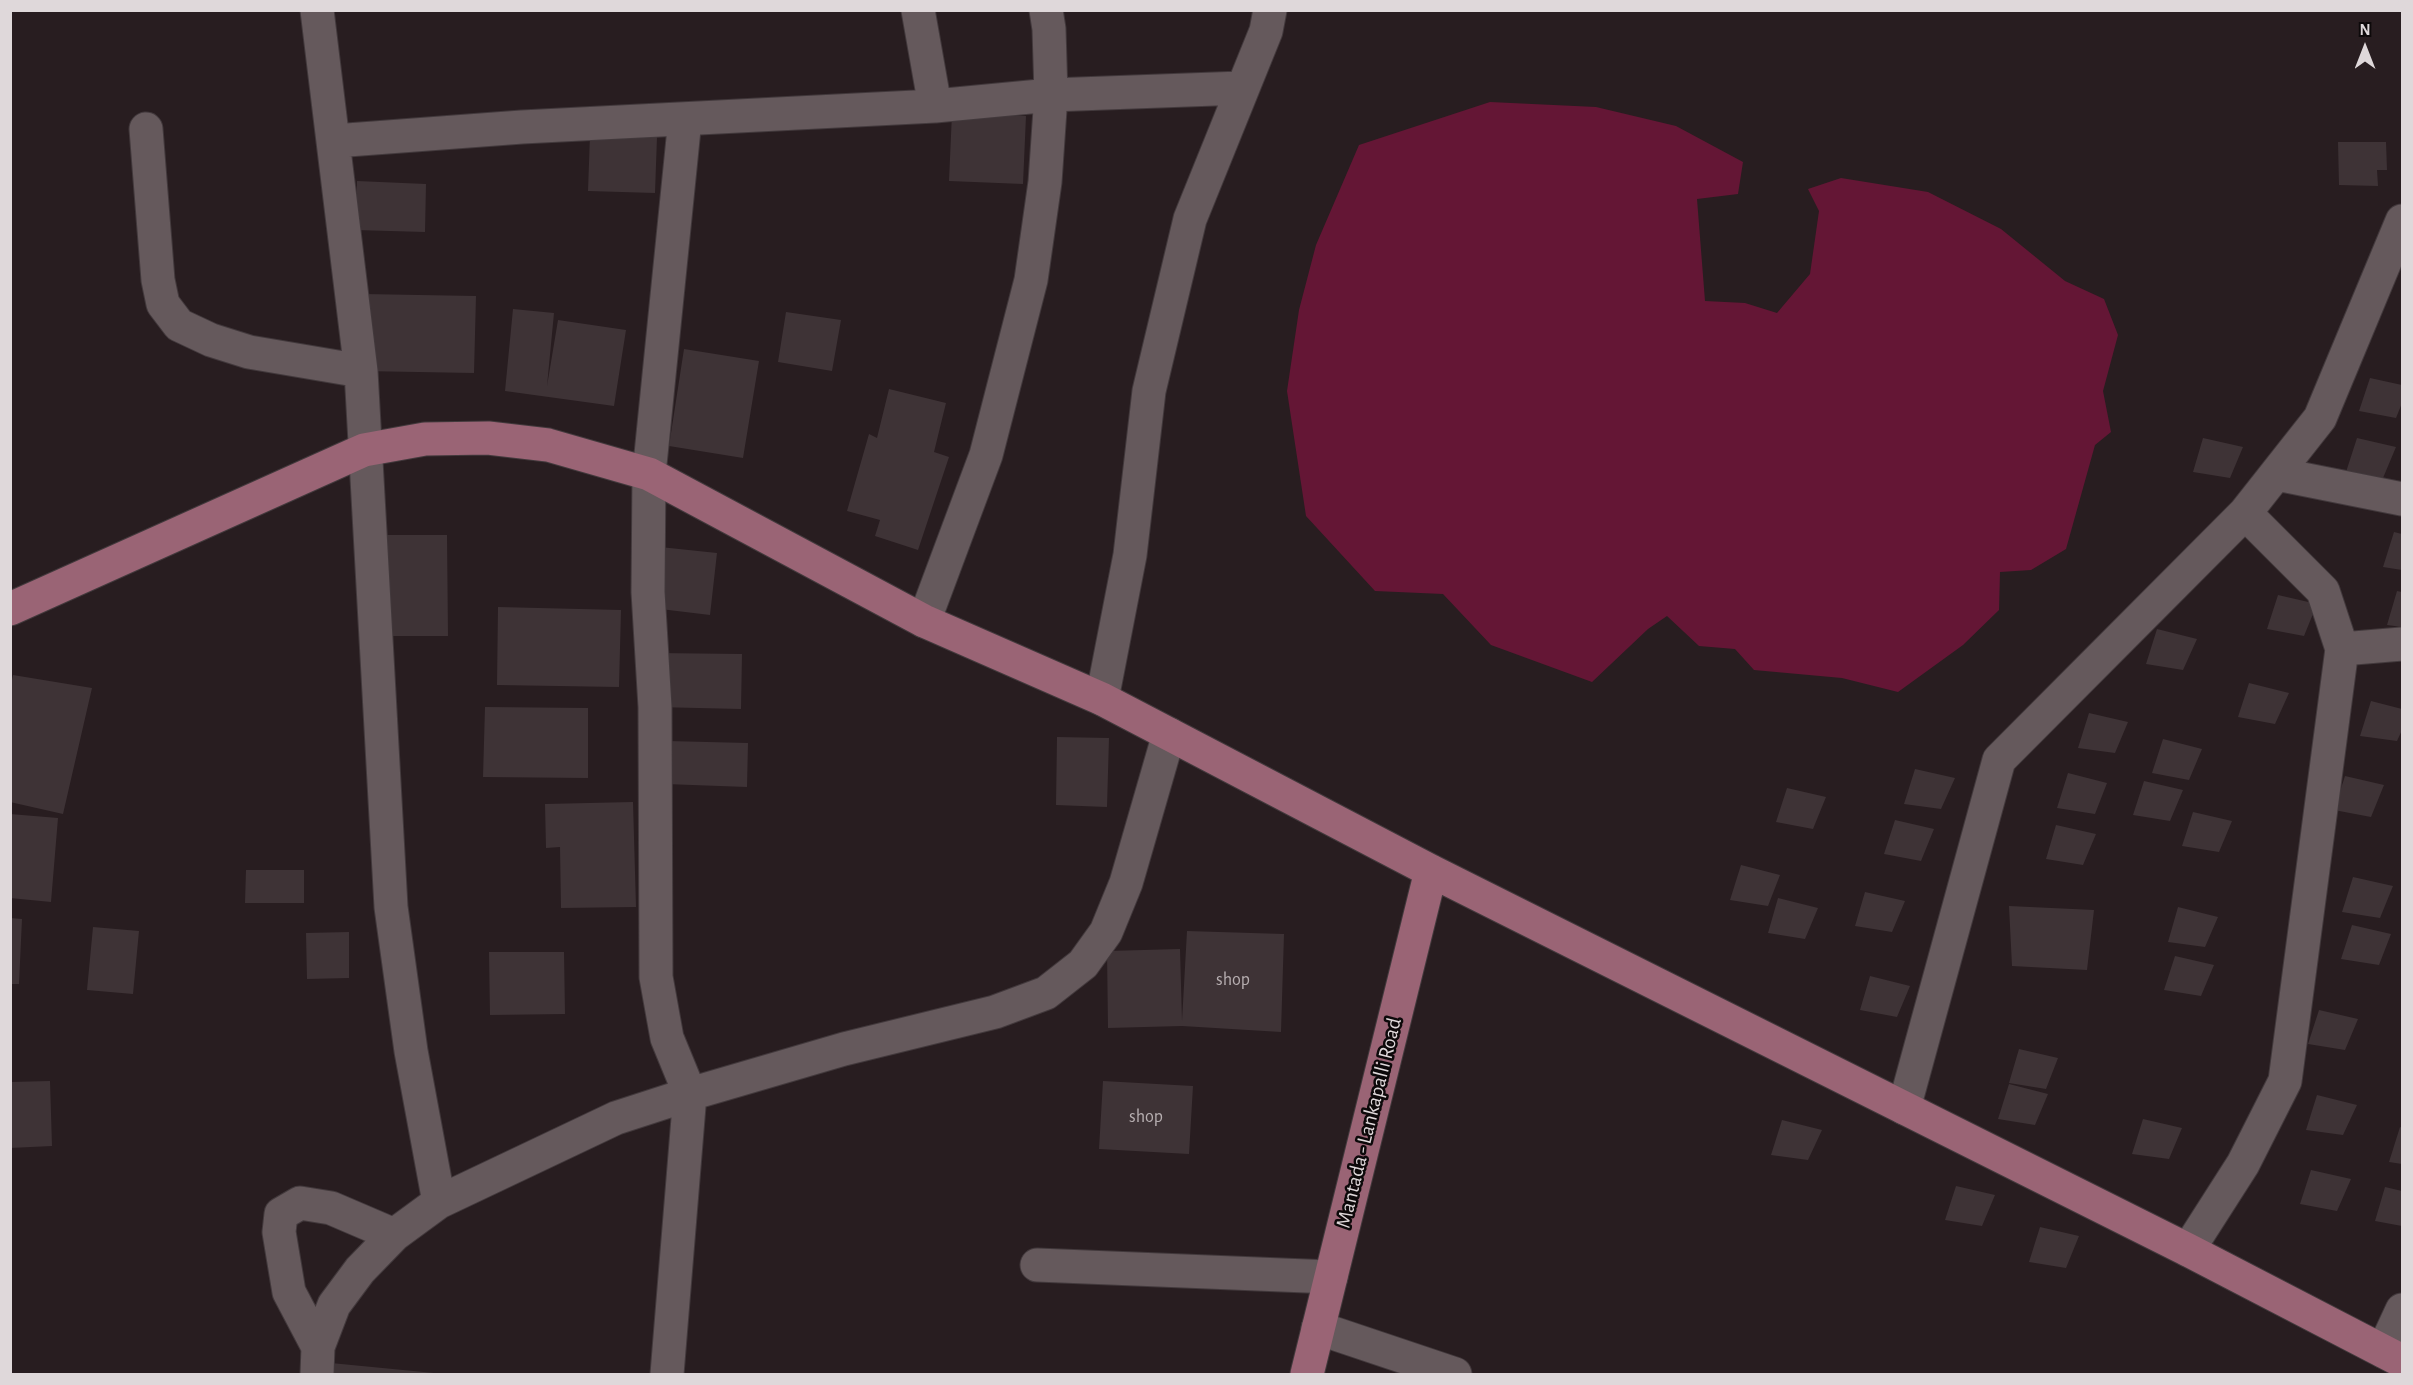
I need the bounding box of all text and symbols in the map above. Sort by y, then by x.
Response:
north arrow [2335,18,2395,78]
text: N [2359,22,2371,38]
house number: shop [1216,969,1250,991]
street label: Mantada - Lankapalli Road [1331,1015,1407,1231]
house number: shop [1129,1106,1163,1128]

